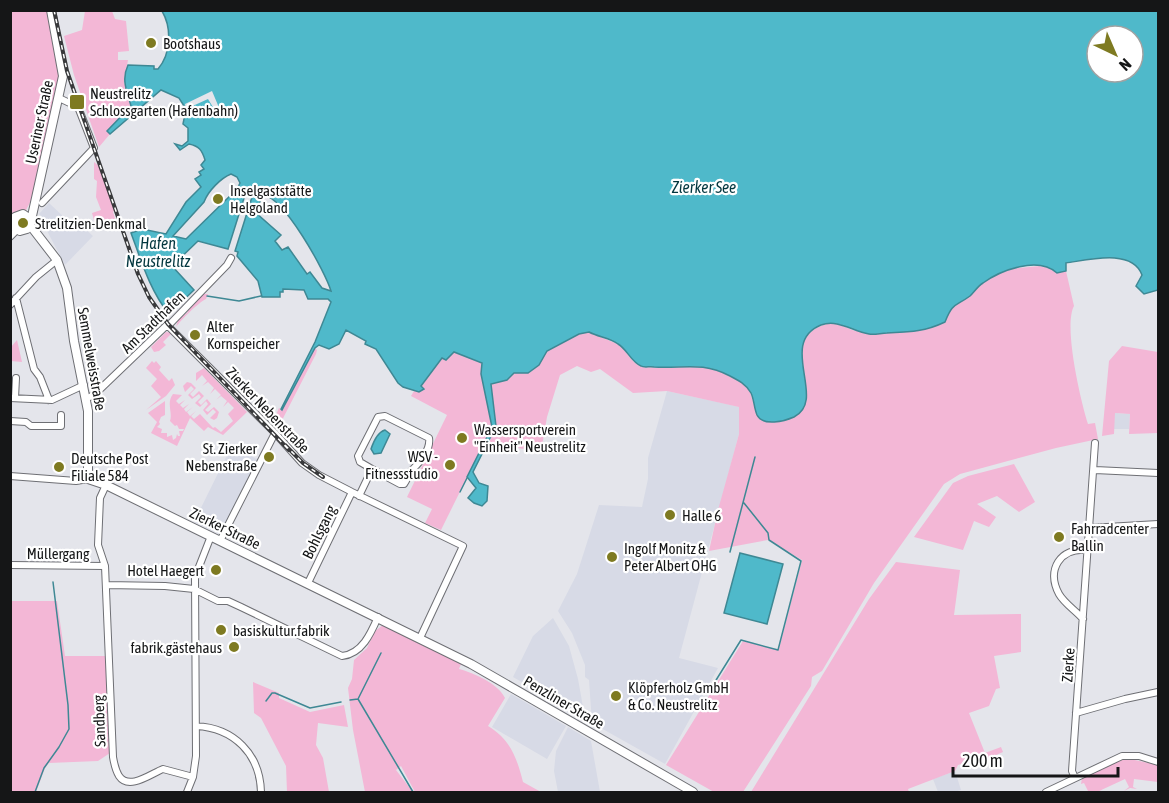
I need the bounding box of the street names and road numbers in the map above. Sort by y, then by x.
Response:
street label: Useriner Straße [22,78,56,165]
street label: Am Stadthafen [118,288,188,356]
street label: Semmelweisstraße [75,306,109,412]
street label: Zierker Nebenstraße [223,364,313,456]
street label: Bohlsgang [299,502,339,562]
street label: Zierker Straße [187,504,263,553]
street label: Müllergang [27,545,90,562]
street label: Zierke [1058,647,1078,683]
street label: Penzliner Straße [521,672,607,732]
street label: Sandberg [90,694,108,747]

